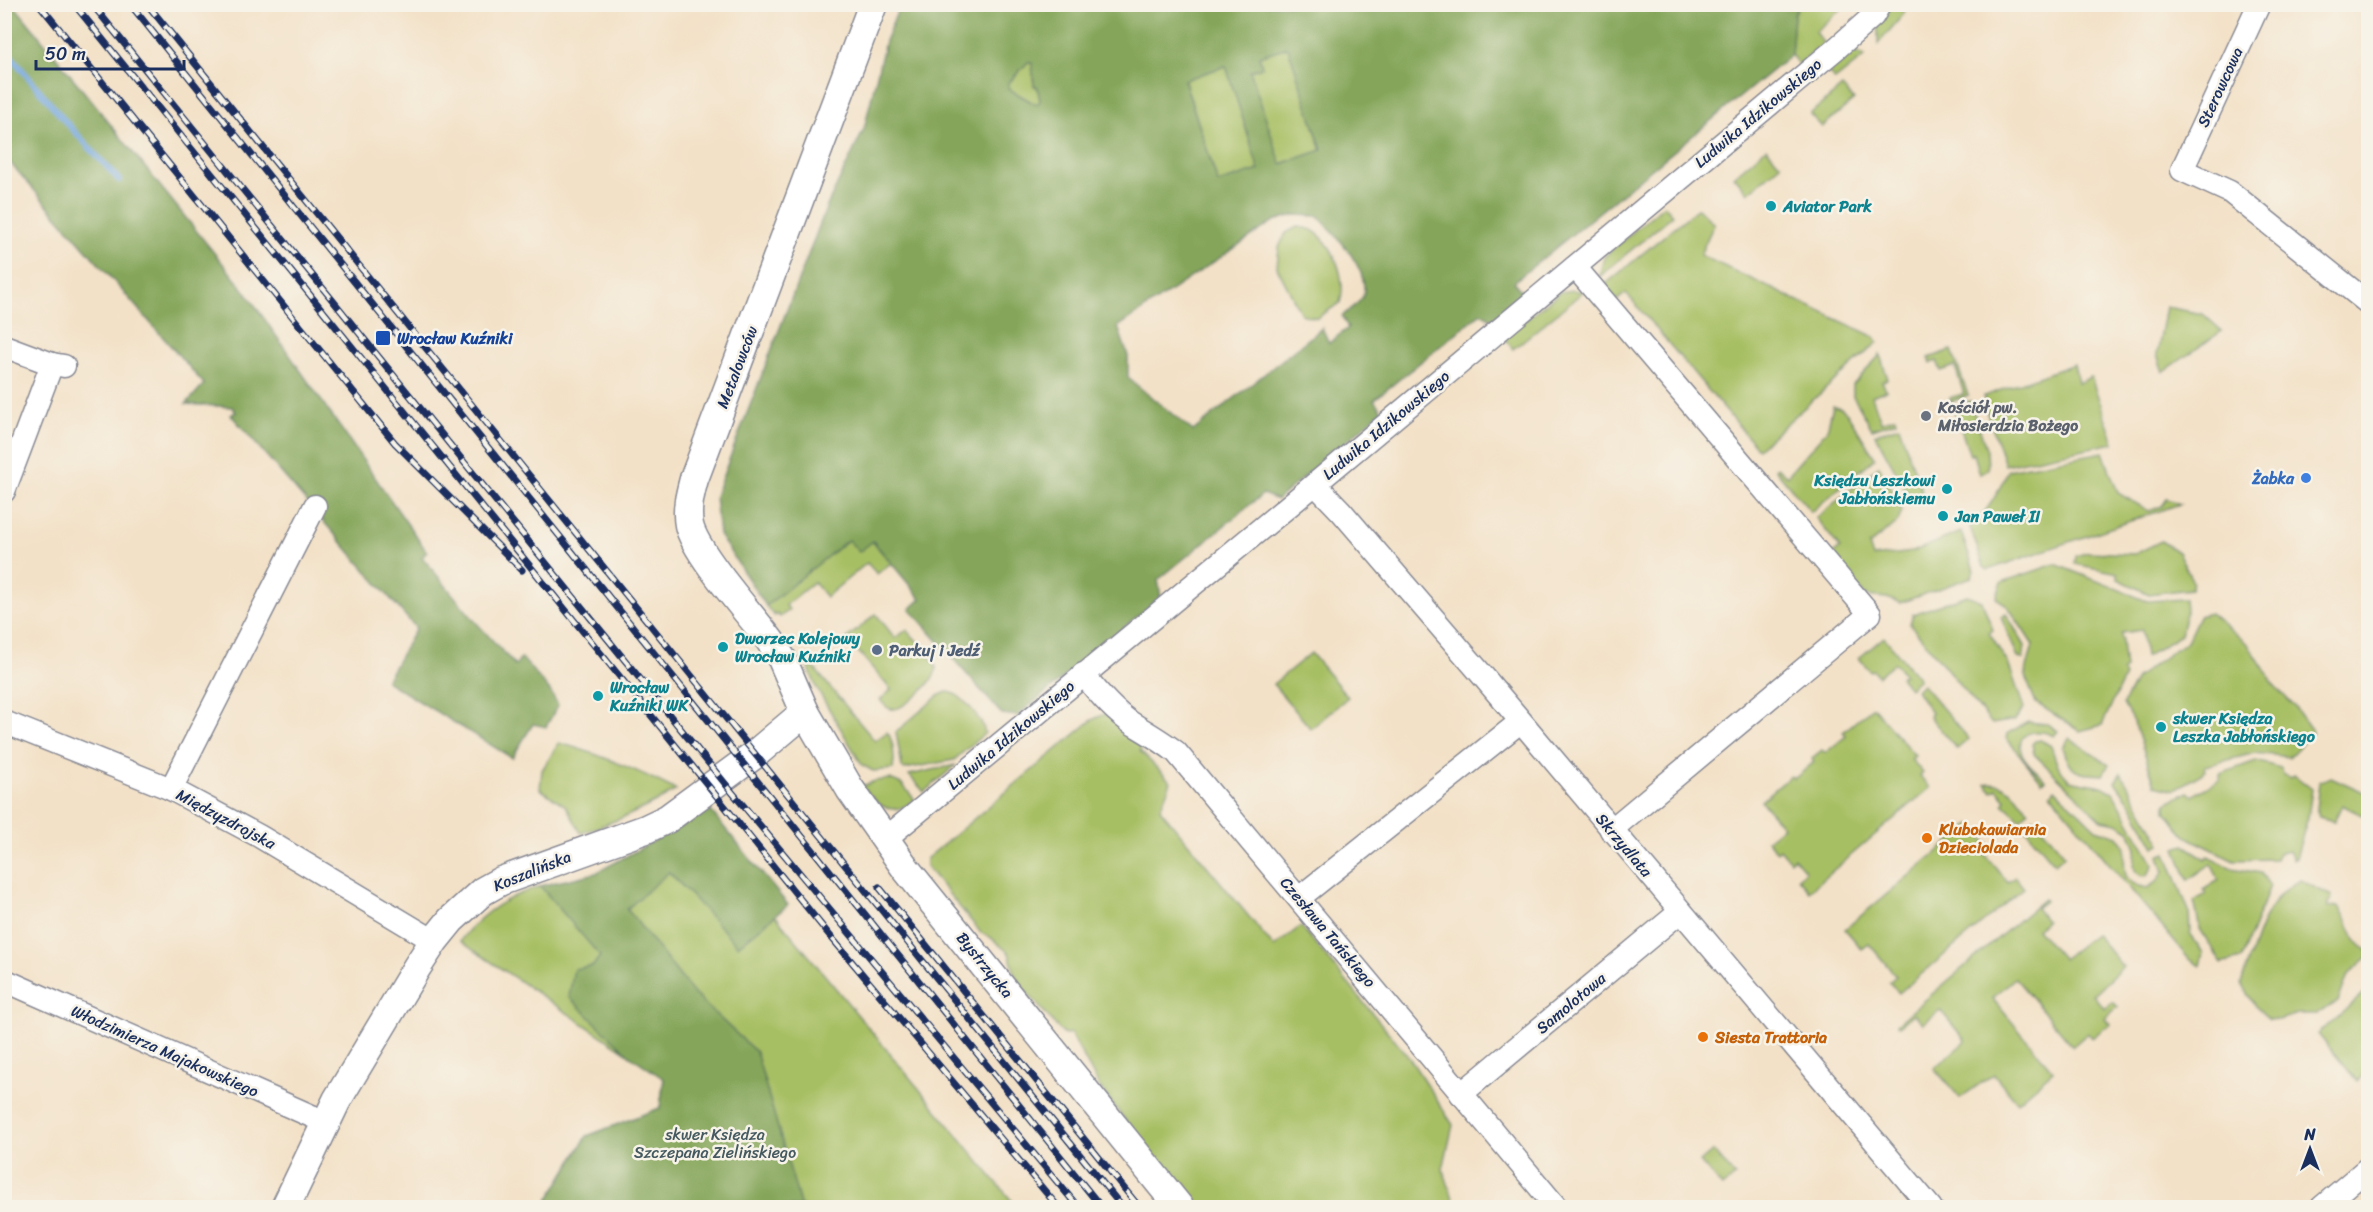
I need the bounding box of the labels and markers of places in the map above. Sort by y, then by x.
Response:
place label: Aviator Park [1782,192,1872,221]
marker: Aviator Park [1764,199,1778,213]
place label: Wrocław Kuźniki [397,324,514,353]
marker: Wrocław Kuźniki [374,329,392,347]
place label: Kościół pw. Miłosierdzia Bożego [1937,393,2078,440]
marker: Kościół pw. Miłosierdzia Bożego [1919,409,1933,423]
place label: Żabka [2251,464,2295,493]
place label: Księdzu Leszkowi Jabłońskiemu [1813,466,1937,513]
marker: Żabka [2299,471,2313,485]
marker: Księdzu Leszkowi Jabłońskiemu [1940,482,1954,496]
place label: Jan Paweł II [1954,502,2041,531]
marker: Jan Paweł II [1936,509,1950,523]
place label: Dworzec Kolejowy Wrocław Kuźniki [735,624,861,671]
place label: Parkuj i Jedź [889,636,981,665]
marker: Dworzec Kolejowy Wrocław Kuźniki [716,640,730,654]
marker: Parkuj i Jedź [870,643,884,657]
place label: Wrocław Kuźniki WK [609,673,689,720]
marker: Wrocław Kuźniki WK [591,689,605,703]
place label: skwer Księdza Leszka Jabłońskiego [2172,704,2316,751]
marker: skwer Księdza Leszka Jabłońskiego [2154,720,2168,734]
place label: Klubokawiarnia Dzieciolada [1938,815,2046,862]
marker: Klubokawiarnia Dzieciolada [1920,831,1934,845]
place label: Siesta Trattoria [1714,1023,1827,1052]
marker: Siesta Trattoria [1696,1030,1710,1044]

